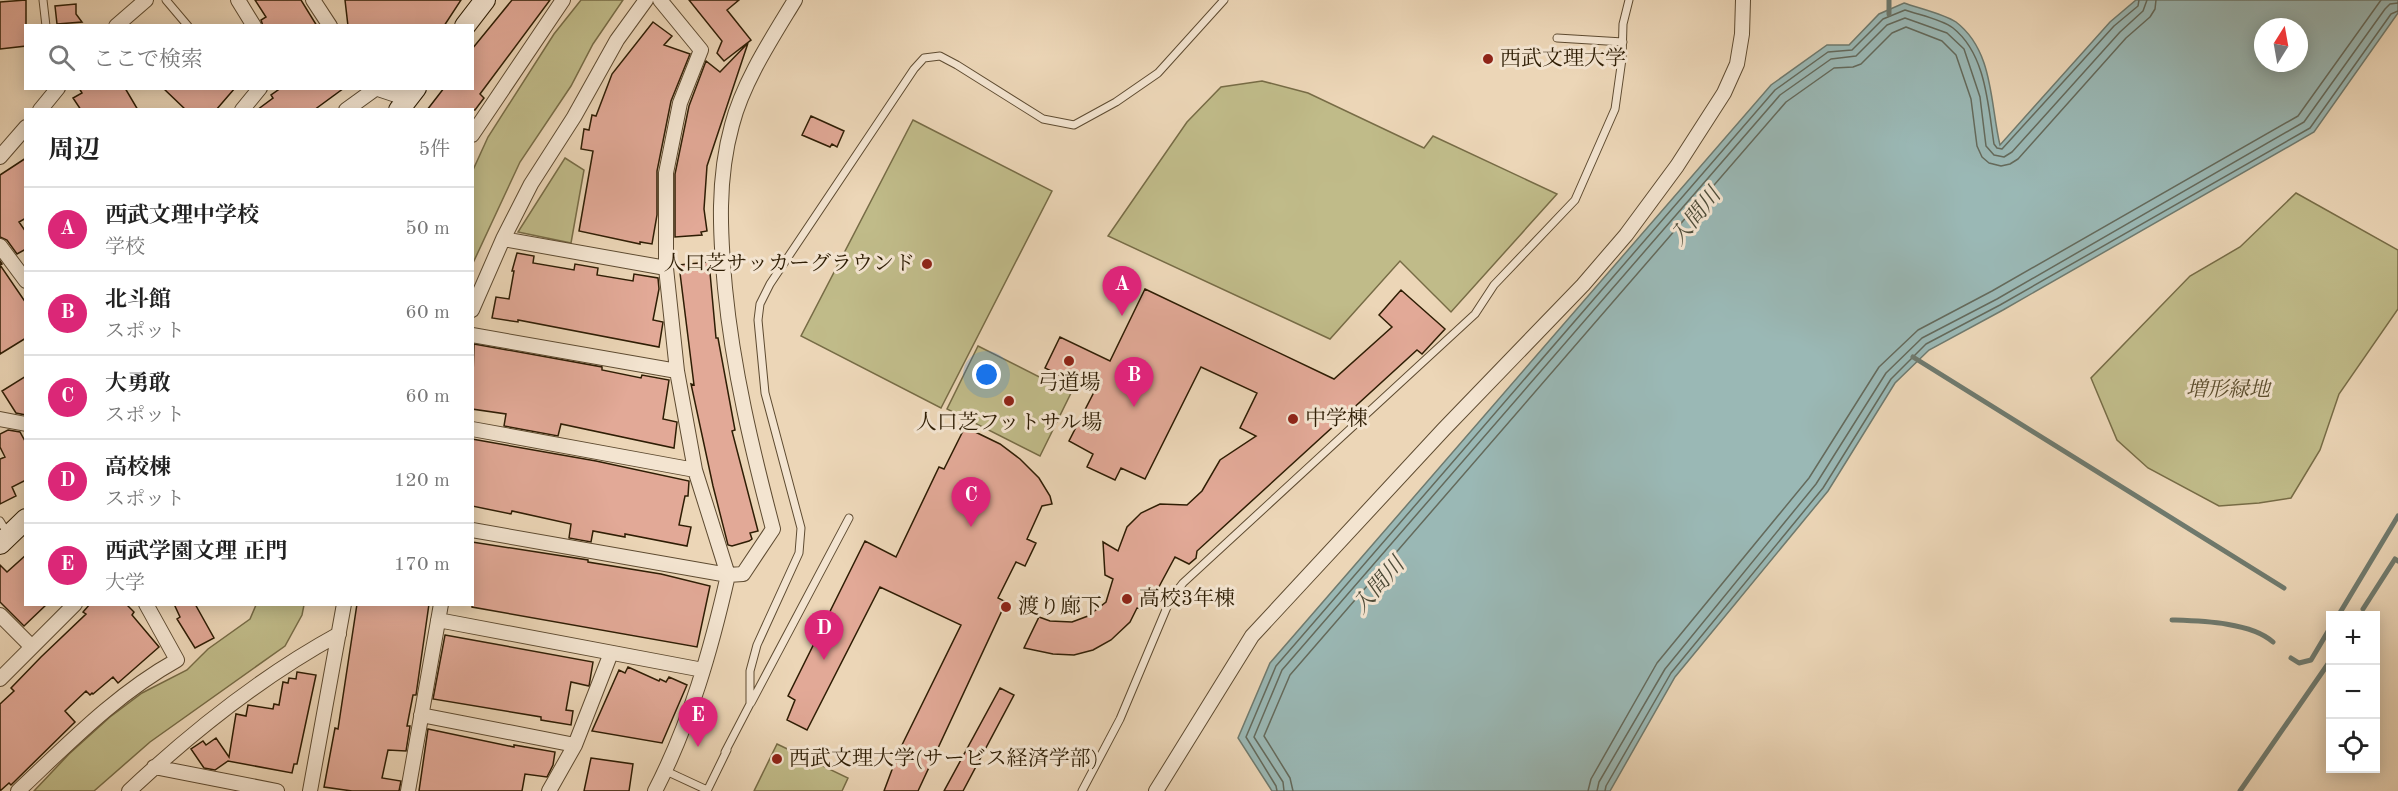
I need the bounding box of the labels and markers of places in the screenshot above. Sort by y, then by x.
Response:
place label: 西武文理大学 [1500,47,1626,70]
marker: 西武文理大学 [1481,52,1495,66]
place label: 人口芝サッカーグラウンド [663,252,915,275]
marker: 人口芝サッカーグラウンド [920,257,934,271]
pin: A [1102,266,1142,316]
marker: 弓道場 [1062,354,1076,368]
pin: B [1114,358,1154,407]
place label: 弓道場 [1038,371,1101,394]
marker: 人口芝フットサル場 [1002,394,1016,408]
place label: 中学棟 [1305,407,1368,430]
place label: 人口芝フットサル場 [916,411,1102,434]
marker: 中学棟 [1286,412,1300,426]
pin: C [952,478,990,527]
place label: 高校3年棟 [1139,586,1235,610]
marker: 高校3年棟 [1120,592,1134,606]
place label: 渡り廊下 [1018,595,1102,618]
marker: 渡り廊下 [999,600,1013,614]
pin: D [804,610,844,660]
pin: E [678,698,718,747]
place label: 西武文理大学(サービス経済学部) [789,747,1099,770]
marker: 西武文理大学(サービス経済学部) [770,752,784,766]

